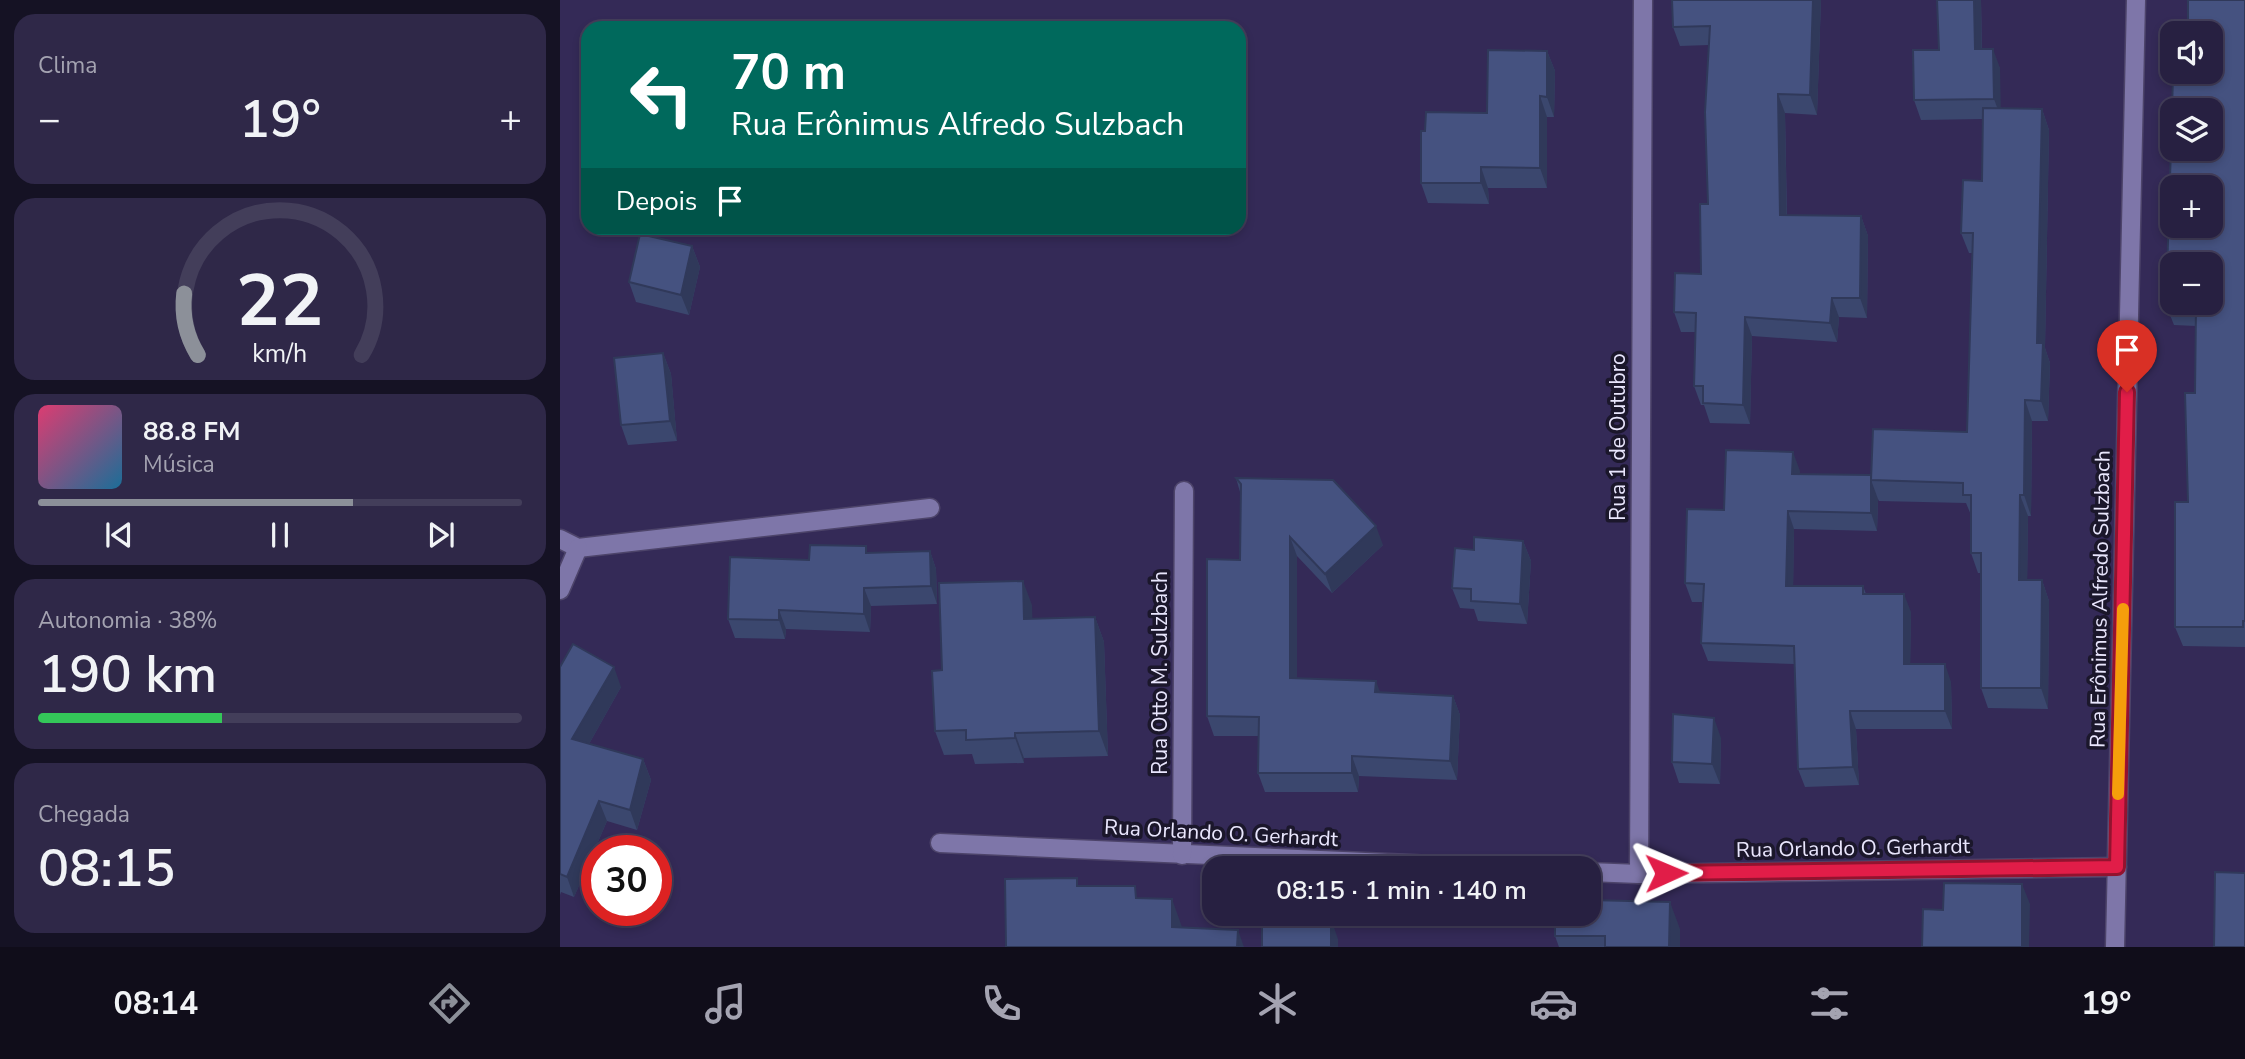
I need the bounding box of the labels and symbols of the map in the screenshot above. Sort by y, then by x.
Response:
pin [2097,320,2157,392]
street label: Rua 1 de Outubro [1604,353,1632,521]
street label: Rua Erônimus Alfredo Sulzbach [2083,450,2117,748]
street label: Rua Otto M. Sulzbach [1146,571,1174,775]
street label: Rua Orlando O. Gerhardt [1103,813,1339,853]
street label: Rua Orlando O. Gerhardt [1736,832,1971,864]
speed limit sign: 30 [581,835,672,926]
position arrow [1629,836,1703,910]

